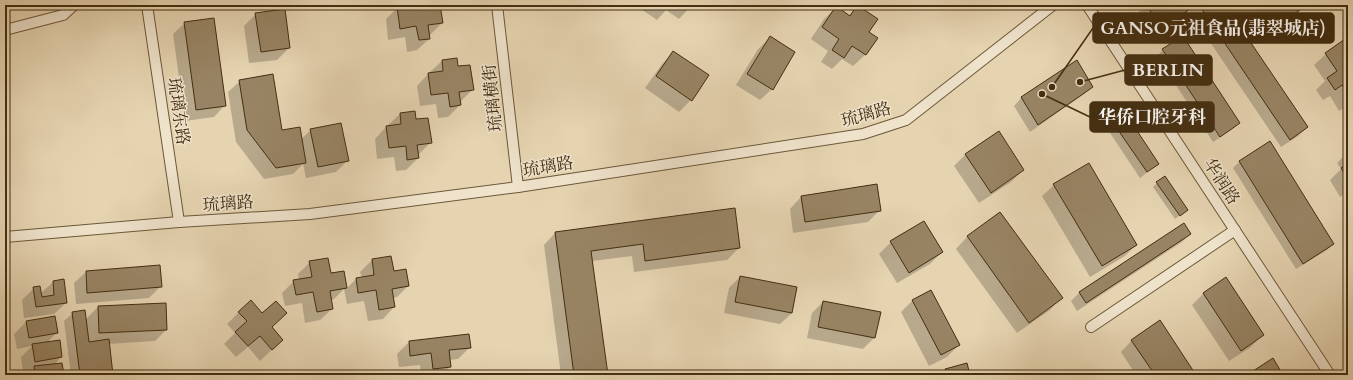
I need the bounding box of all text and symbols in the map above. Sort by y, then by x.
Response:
callout: GANSO元祖食品(翡翠城店) [1093,13,1334,43]
text: GANSO元祖食品(翡翠城店) [1100,16,1326,41]
callout: BERLIN [1125,55,1212,85]
text: BERLIN [1132,58,1204,83]
street label: 琉璃横街 [478,63,507,133]
street label: 琉璃东路 [162,76,195,146]
street label: 琉璃路 [839,97,894,132]
callout: 华侨口腔牙科 [1090,102,1214,132]
text: 华侨口腔牙科 [1098,105,1206,130]
street label: 琉璃路 [521,151,575,182]
street label: 华润路 [1198,154,1245,209]
street label: 琉璃路 [202,190,254,217]

